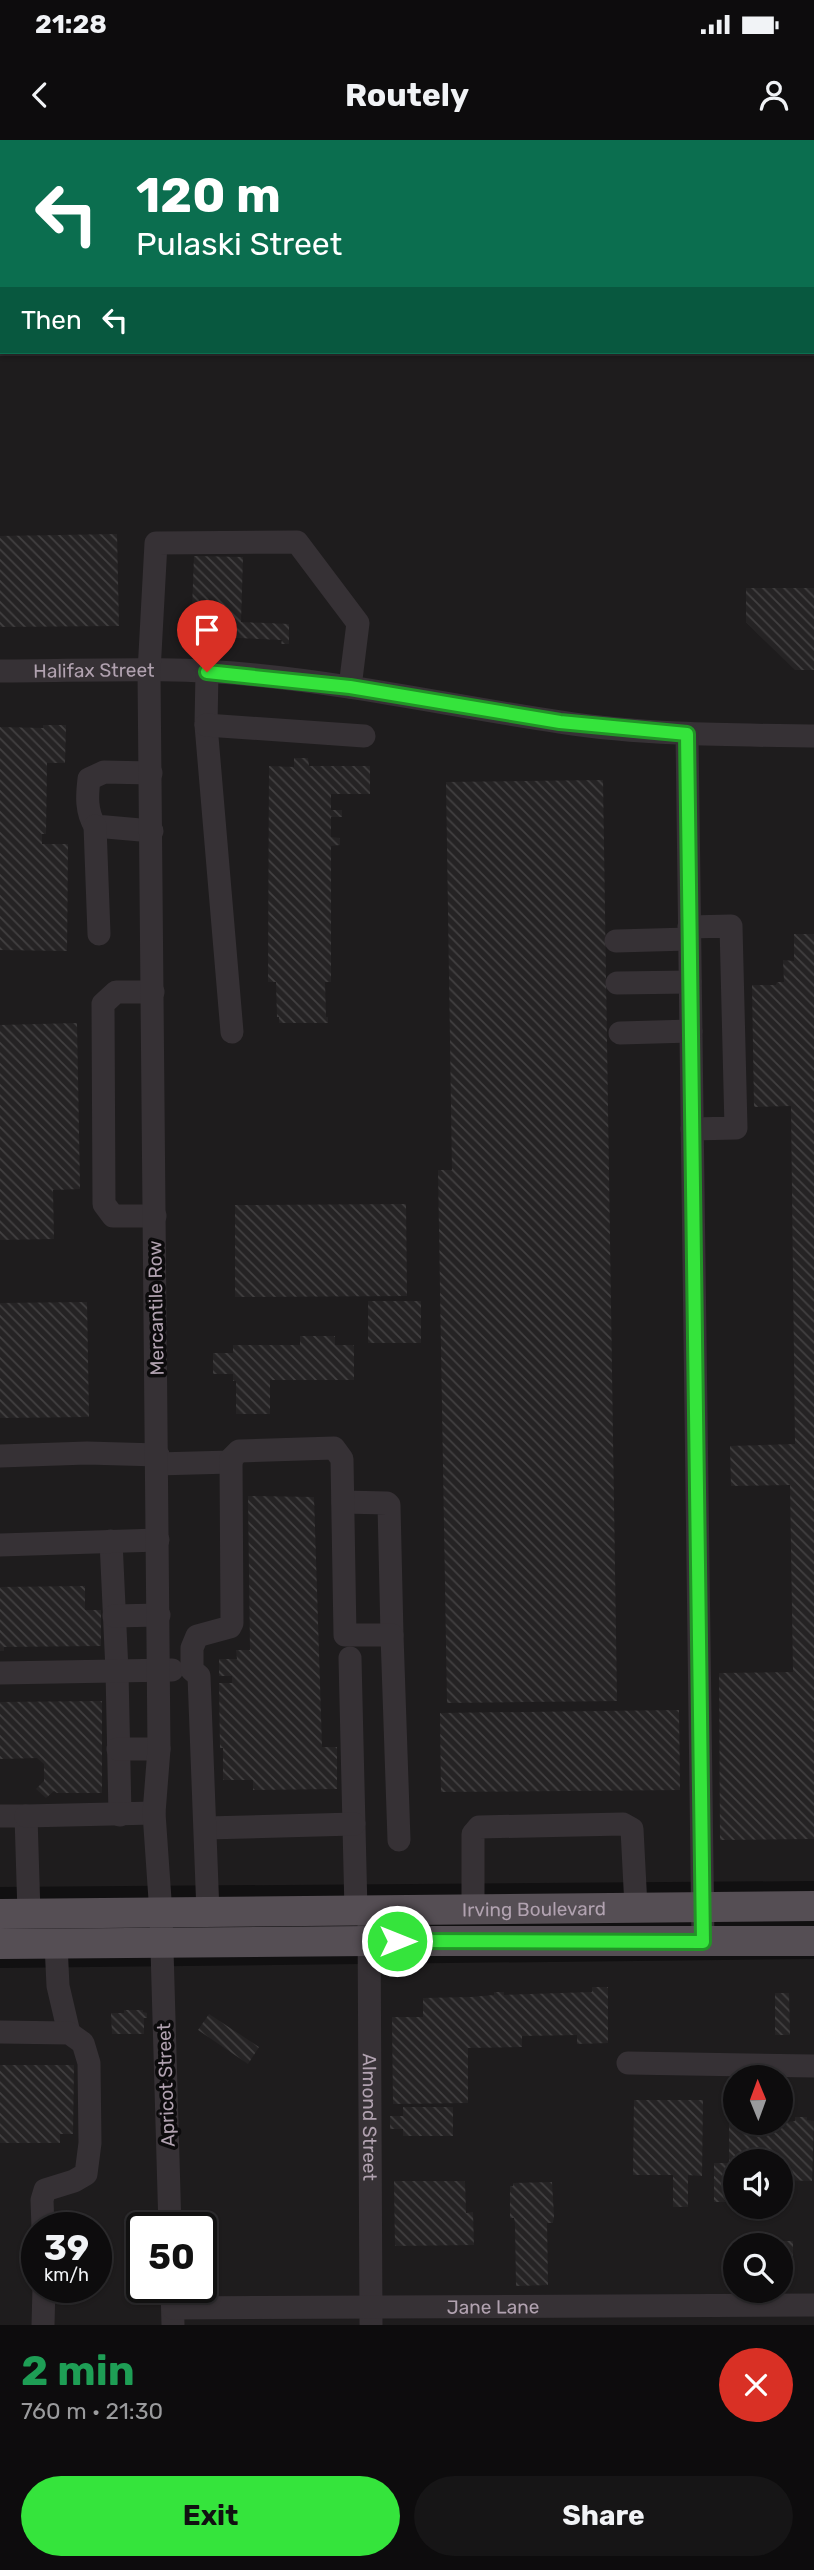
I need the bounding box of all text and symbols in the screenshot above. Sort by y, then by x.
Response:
text: 21:28 [35,9,107,40]
icon: back [21,76,59,114]
text: Routely [345,76,469,114]
icon: person [755,76,793,114]
text: 120 m [136,166,281,224]
icon: left [21,168,112,259]
text: Pulaski Street [136,225,342,263]
icon: left [96,301,134,339]
text: Then [21,305,82,336]
pin [177,600,237,672]
icon: arrive [188,611,226,649]
street label: Halifax Street [33,658,155,682]
street label: Mercantile Row [143,1240,169,1376]
street label: Irving Boulevard [462,1897,606,1921]
position arrow [360,1904,434,1978]
street label: Apricot Street [152,2022,180,2147]
street label: Almond Street [358,2053,382,2181]
north arrow [723,2065,793,2135]
map controls [723,2065,793,2303]
button: sound [723,2149,793,2219]
speed limit sign: 50 [126,2212,217,2303]
text: 39 [44,2227,89,2269]
button: search [723,2233,793,2303]
text: km/h [44,2264,89,2286]
street label: Jane Lane [447,2295,539,2318]
text: 2 min [21,2346,135,2396]
button: close [719,2348,793,2422]
text: 760 m · 21:30 [21,2397,163,2425]
button: Exit [21,2476,400,2556]
button: Share [414,2476,793,2556]

